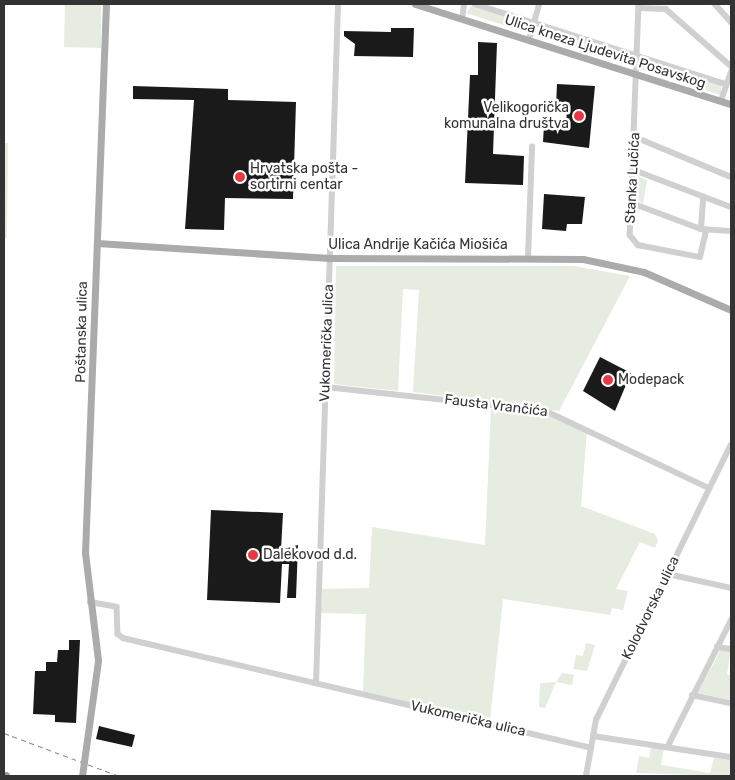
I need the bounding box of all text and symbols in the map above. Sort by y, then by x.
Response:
street label: Ulica kneza Ljudevita Posavskog [502,11,708,93]
place label: Velikogorička komunalna društva [444,100,569,132]
marker: Velikogorička komunalna društva [573,110,585,122]
street label: Stanka Lučića [622,132,644,224]
place label: Hrvatska pošta - sortirni centar [250,161,358,193]
marker: Hrvatska pošta - sortirni centar [234,171,246,183]
street label: Ulica Andrije Kačića Miošića [328,237,508,253]
street label: Poštanska ulica [73,281,91,383]
street label: Vukomerička ulica [317,284,337,402]
place label: Modepack [618,372,684,388]
marker: Modepack [602,374,614,386]
street label: Fausta Vrančića [443,391,549,421]
place label: Dalekovod d.d. [263,547,357,563]
marker: Dalekovod d.d. [247,549,259,561]
street label: Kolodvorska ulica [619,554,683,662]
street label: Vukomerička ulica [409,698,527,740]

